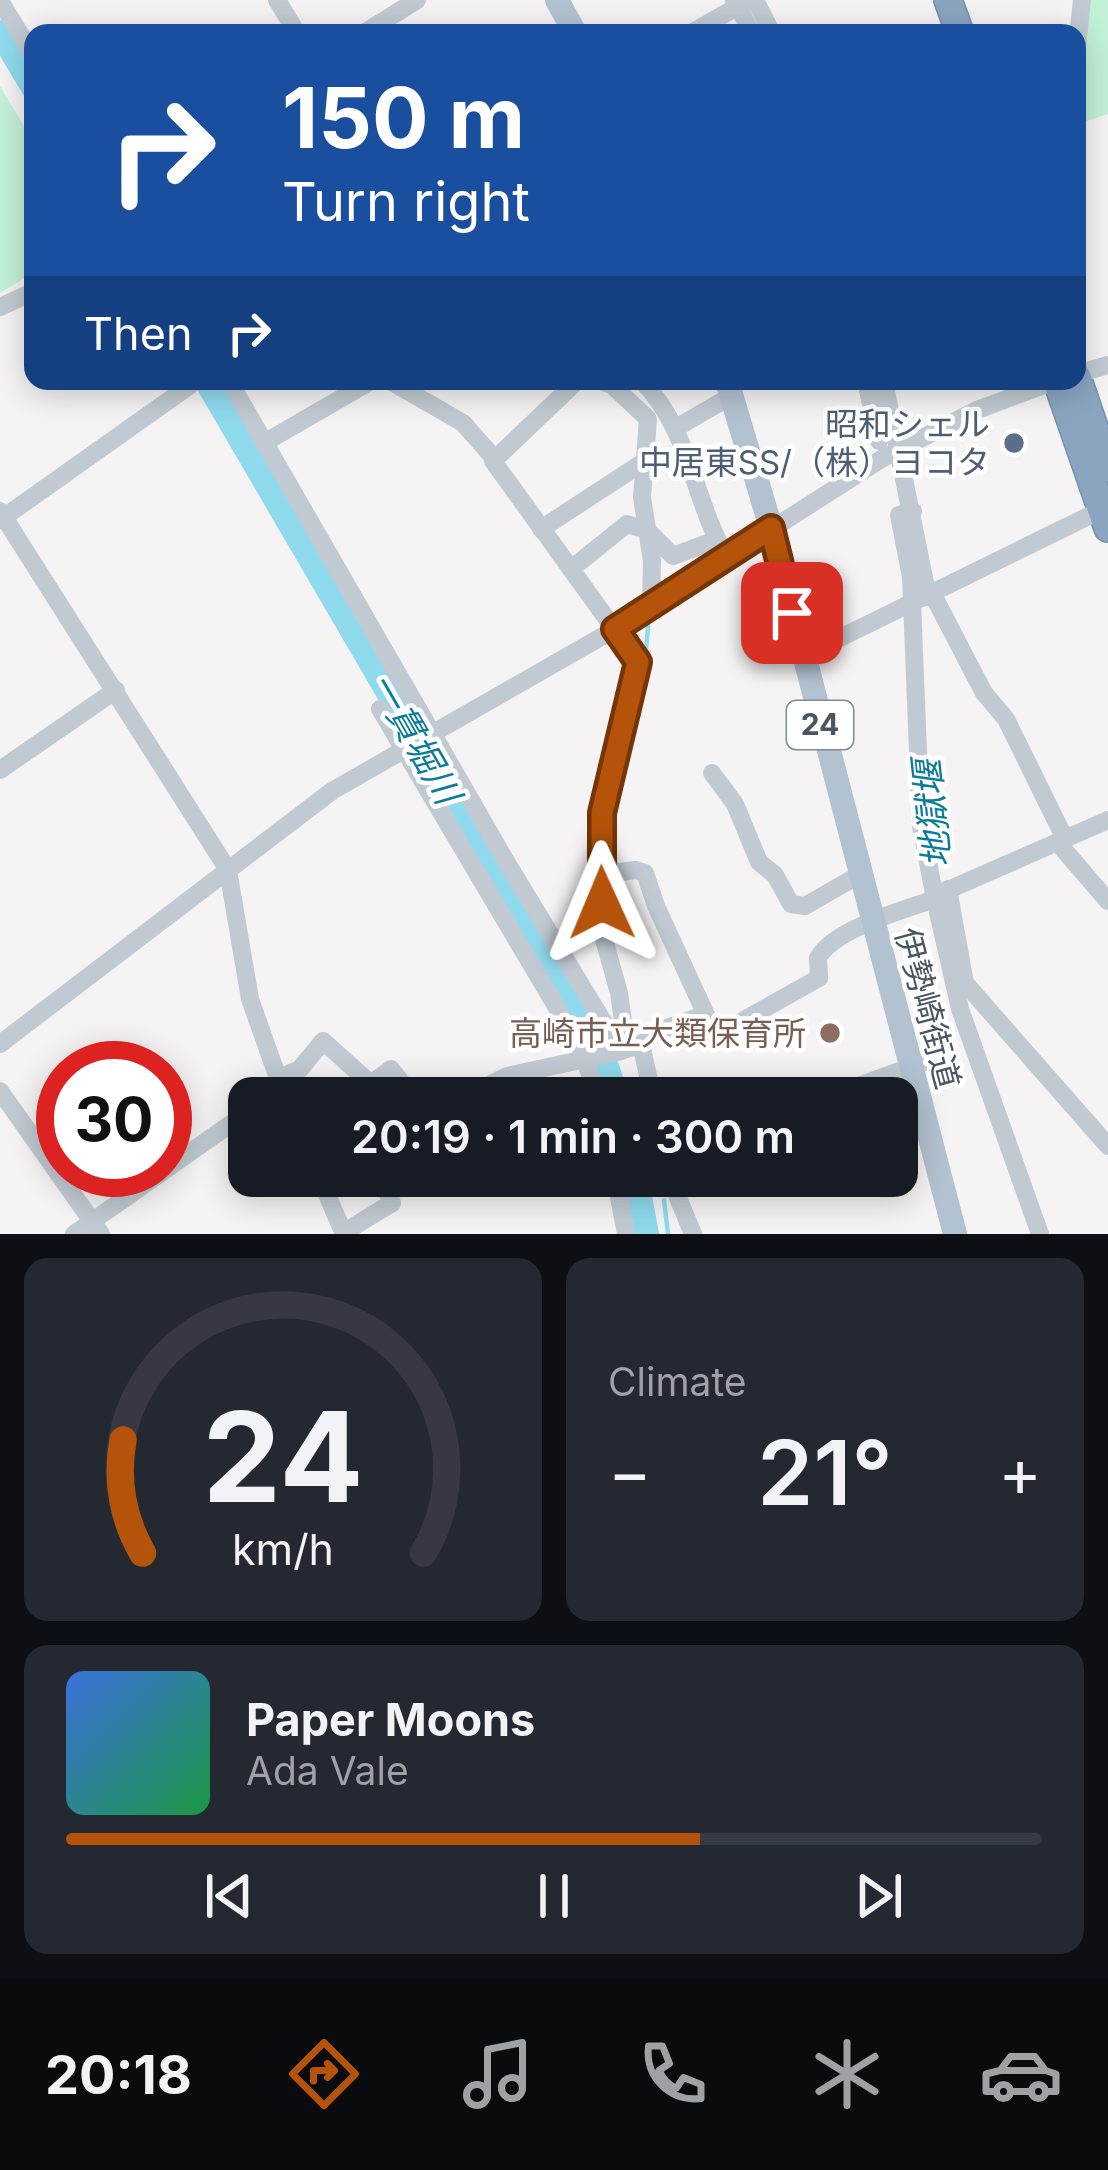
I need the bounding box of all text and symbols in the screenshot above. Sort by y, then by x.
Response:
text: 150 m [282,67,525,168]
icon: right [84,72,240,228]
text: Turn right [282,169,530,234]
icon: right [216,300,282,366]
text: Then [84,306,192,361]
place label: 昭和シェル 中居東SS/（株）ヨコタ [639,404,990,482]
marker: 昭和シェル 中居東SS/（株）ヨコタ [1001,430,1027,456]
pin [741,562,843,664]
icon: arrive [759,580,825,646]
water label: 一貫堀川 [360,665,472,815]
road number: 24 [787,701,853,749]
water label: 地獄堰 [904,752,960,870]
position arrow [539,840,665,966]
street label: 伊勢崎街道 [887,923,969,1093]
place label: 高崎市立大類保育所 [509,1013,806,1053]
marker: 高崎市立大類保育所 [817,1020,843,1046]
speed limit sign: 30 [36,1041,192,1197]
text: 20:19 · 1 min · 300 m [351,1109,795,1164]
text: Climate [608,1358,747,1405]
text: 24 [202,1381,364,1532]
text: 21° [757,1418,893,1527]
text: − [608,1432,652,1512]
text: + [998,1432,1042,1512]
text: km/h [232,1522,334,1574]
text: Paper Moons [246,1692,535,1747]
text: Ada Vale [246,1747,409,1794]
icon: previous [196,1863,262,1929]
icon: pause [521,1863,587,1929]
icon: next [846,1863,912,1929]
icon: directions [282,2032,366,2116]
icon: music [456,2032,540,2116]
icon: phone [631,2032,715,2116]
icon: climate [805,2032,889,2116]
icon: car [979,2032,1063,2116]
text: 20:18 [45,2042,192,2107]

